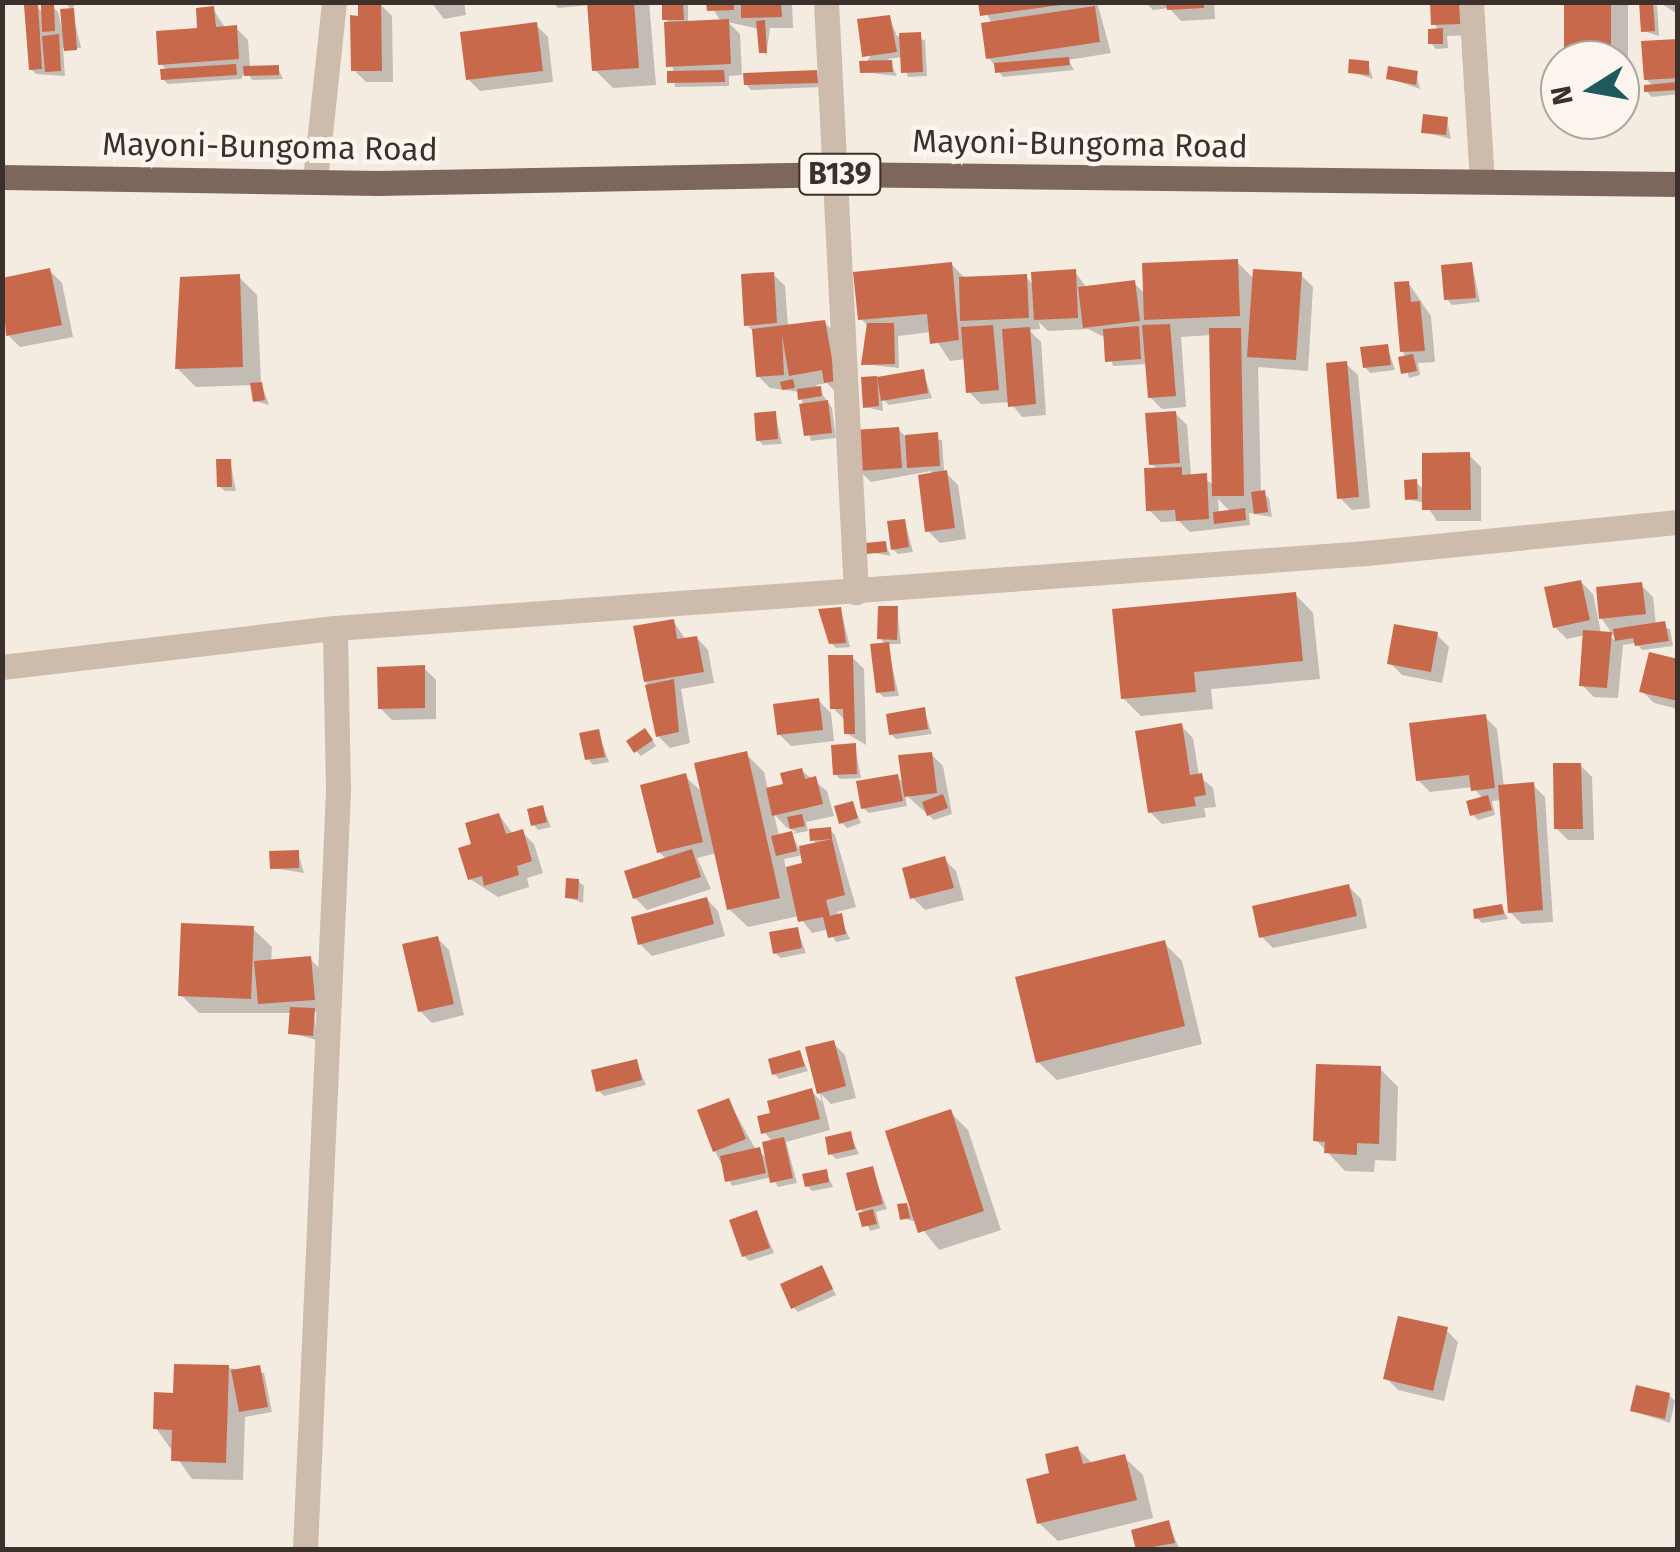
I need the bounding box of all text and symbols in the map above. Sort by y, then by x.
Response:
north arrow [1540,40,1640,140]
text: N [1544,83,1580,108]
street label: Mayoni-Bungoma Road [912,122,1248,166]
street label: Mayoni-Bungoma Road [102,125,438,169]
road number: B139 [798,149,882,199]

